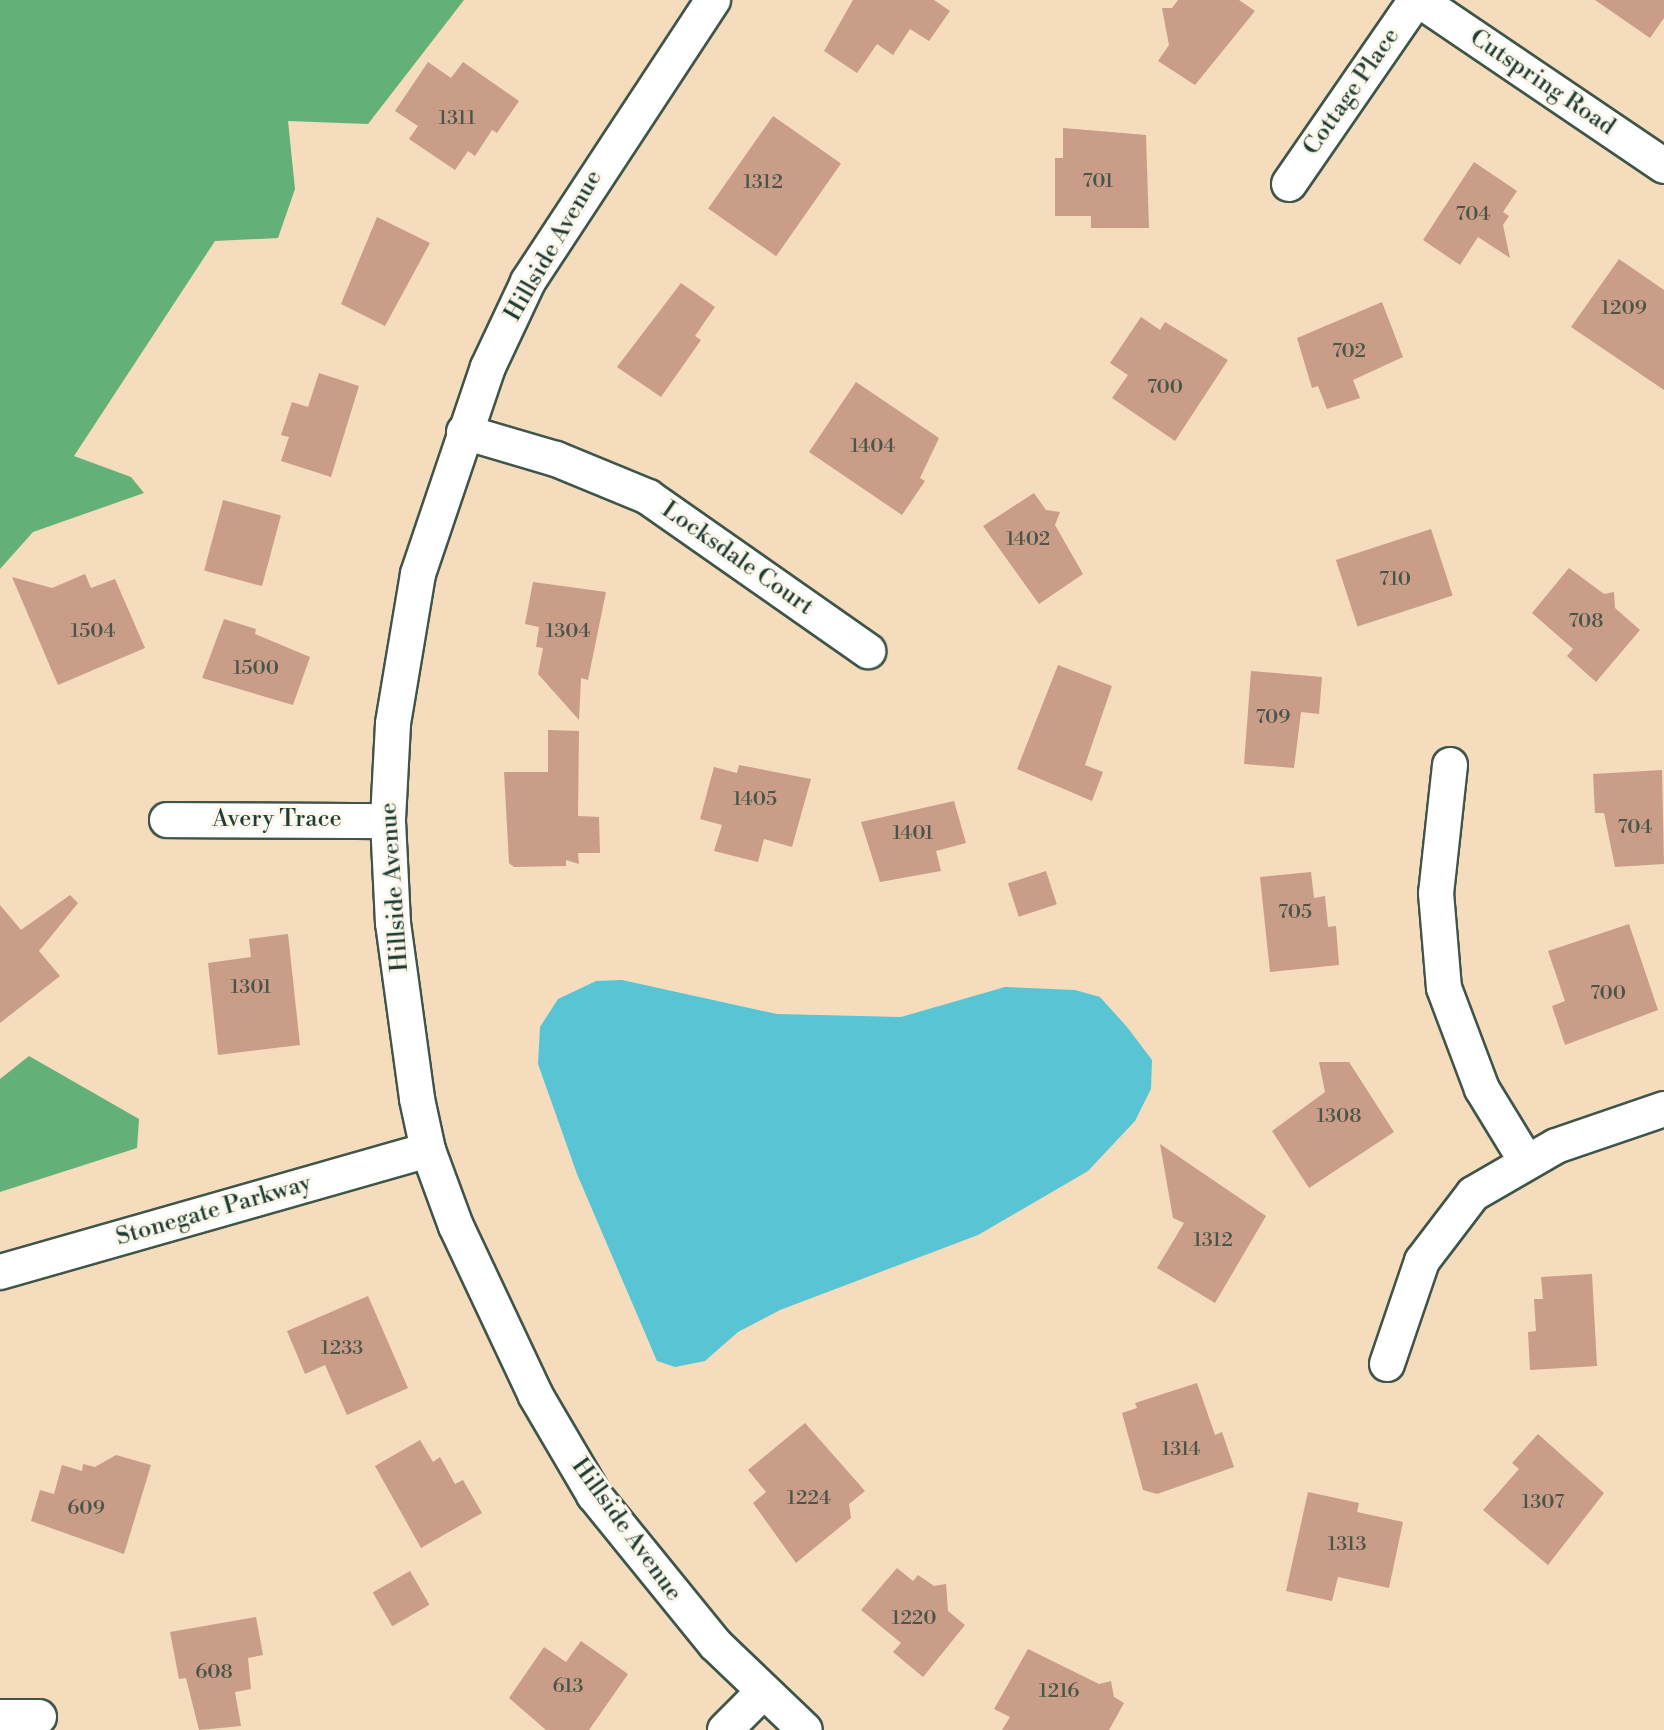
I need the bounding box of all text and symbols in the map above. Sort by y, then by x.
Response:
street label: Cottage Place [1298,23,1406,161]
street label: Cutspring Road [1464,24,1620,142]
house number: 1311 [438,106,476,130]
street label: Hillside Avenue [499,165,609,327]
house number: 701 [1083,169,1113,193]
house number: 1312 [743,170,783,194]
house number: 704 [1456,202,1490,226]
house number: 1209 [1601,296,1647,320]
house number: 702 [1332,339,1366,363]
house number: 700 [1147,375,1183,399]
house number: 1404 [851,434,895,458]
street label: Locksdale Court [656,496,818,622]
house number: 1402 [1006,527,1050,551]
house number: 710 [1379,567,1411,591]
house number: 708 [1568,609,1604,633]
house number: 1504 [71,619,115,643]
house number: 1304 [546,619,590,643]
house number: 1500 [233,656,279,680]
house number: 709 [1256,705,1290,729]
house number: 1405 [733,787,777,811]
street label: Hillside Avenue [375,801,415,973]
street label: Avery Trace [212,806,342,834]
house number: 704 [1618,815,1652,839]
house number: 1401 [893,821,933,845]
house number: 705 [1278,900,1312,924]
house number: 1301 [231,975,271,999]
house number: 700 [1590,981,1626,1005]
house number: 1308 [1316,1104,1362,1128]
street label: Stonegate Parkway [113,1169,315,1253]
house number: 1312 [1193,1228,1233,1252]
house number: 1233 [321,1336,363,1360]
house number: 1314 [1162,1437,1200,1461]
street label: Hillside Avenue [565,1453,687,1607]
house number: 1224 [787,1486,831,1510]
house number: 1307 [1522,1490,1564,1514]
house number: 609 [67,1496,105,1520]
house number: 1313 [1328,1532,1366,1556]
house number: 1220 [891,1606,937,1630]
house number: 608 [195,1660,233,1684]
house number: 613 [552,1674,584,1698]
house number: 1216 [1039,1679,1079,1703]

